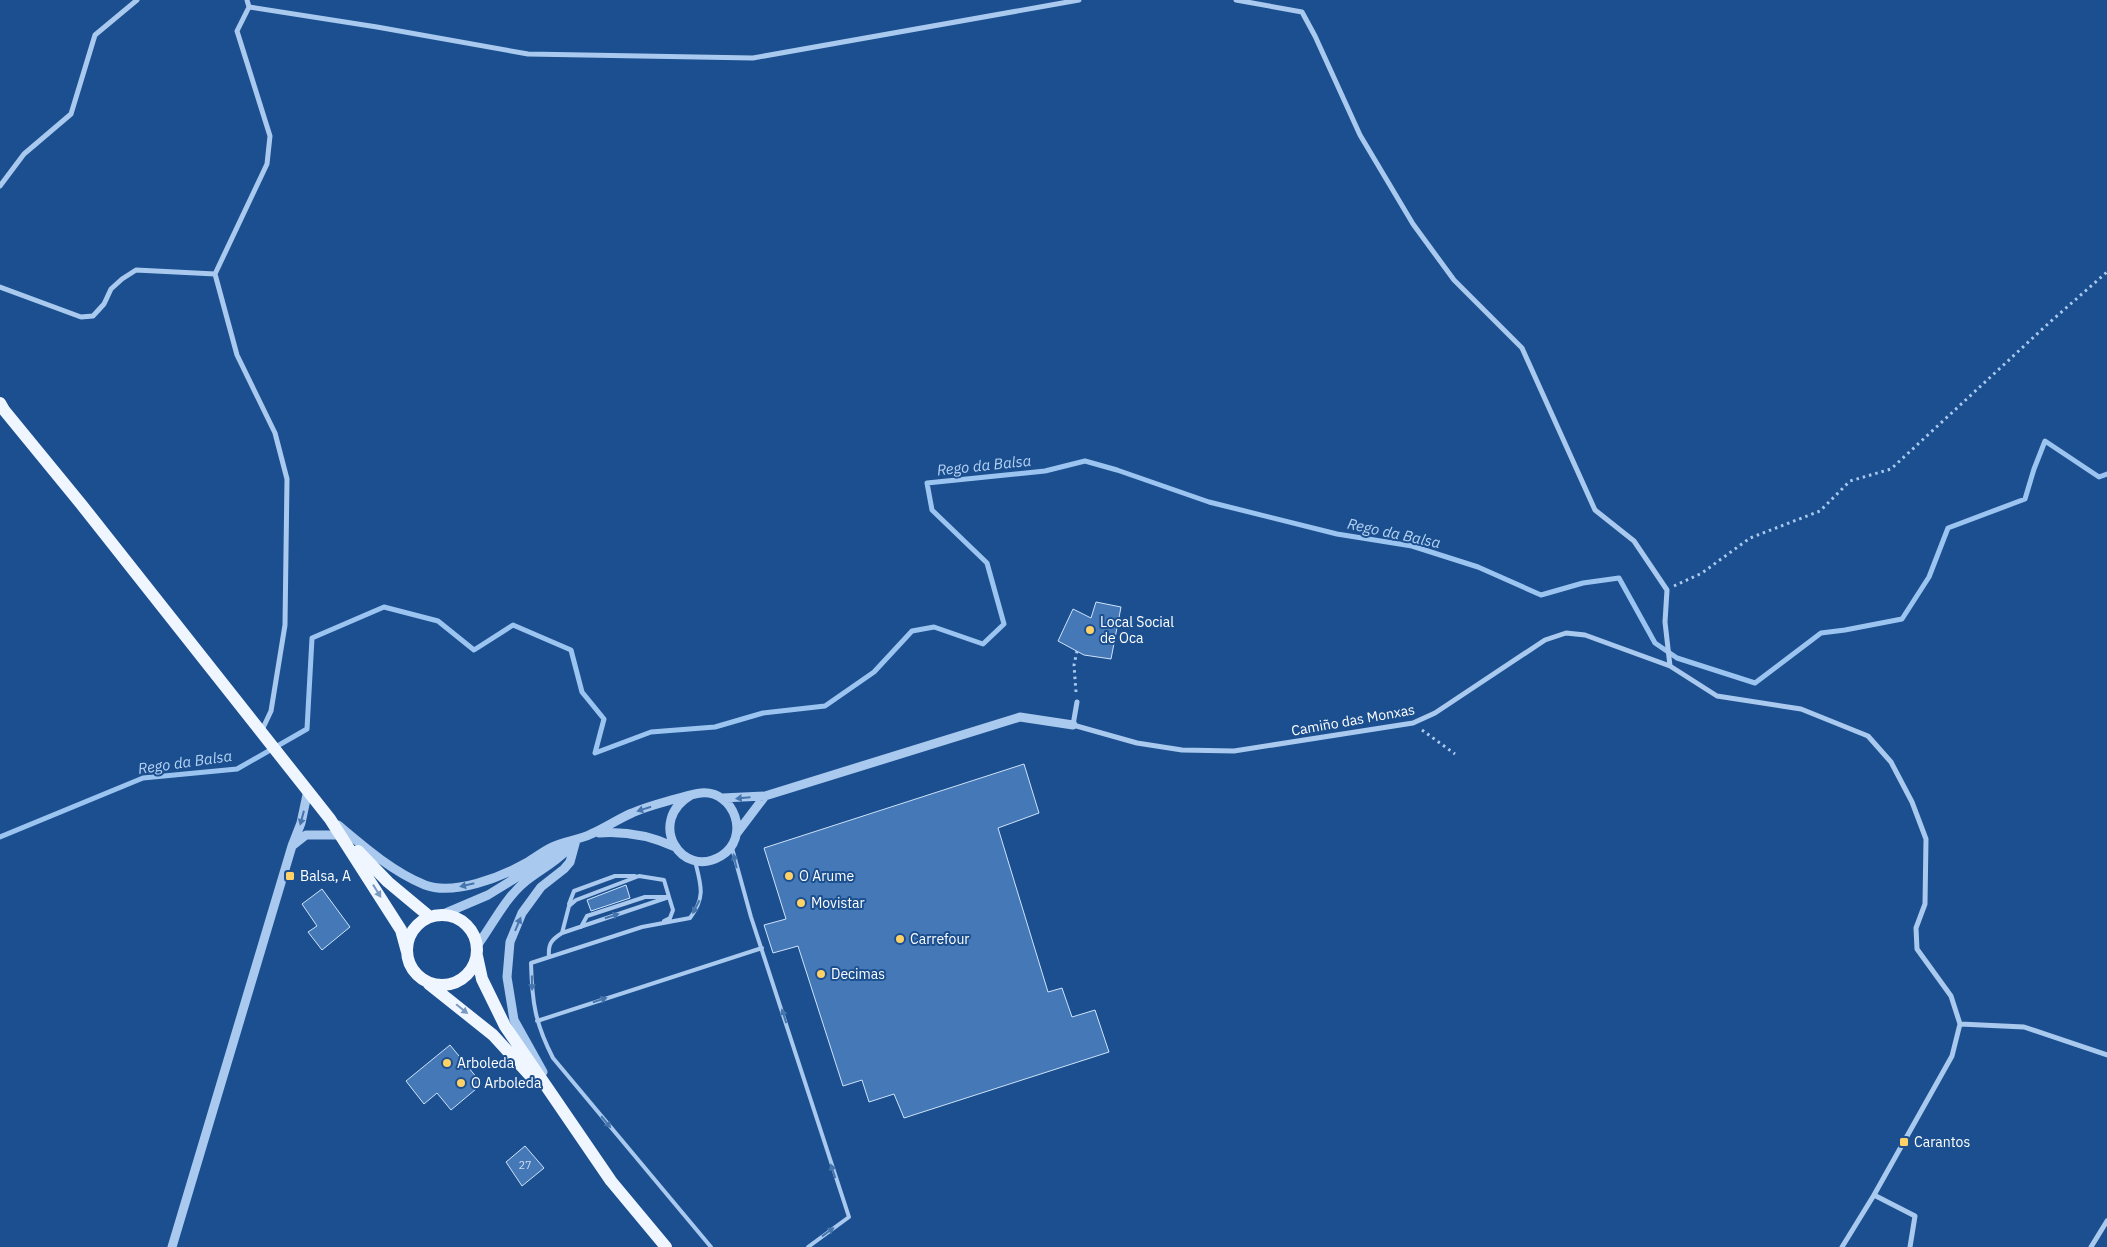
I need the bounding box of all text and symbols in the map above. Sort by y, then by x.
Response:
water label: Rego da Balsa [936,451,1032,479]
water label: Rego da Balsa [1346,514,1443,552]
place label: Local Social de Oca [1100,613,1174,647]
marker: Local Social de Oca [1084,624,1096,636]
street label: Camiño das Monxas [1290,700,1416,740]
water label: Rego da Balsa [137,746,234,778]
one-way arrow [735,794,751,802]
one-way arrow [636,805,651,813]
one-way arrow [297,811,305,826]
one-way arrow [731,854,739,869]
place label: Balsa, A [300,867,351,885]
place label: O Arume [799,867,855,885]
marker: Balsa, A [284,870,296,882]
marker: O Arume [783,870,795,882]
one-way arrow [459,881,475,889]
one-way arrow [372,885,381,898]
place label: Movistar [811,894,865,912]
marker: Movistar [795,897,807,909]
one-way arrow [692,900,700,915]
one-way arrow [605,912,620,919]
one-way arrow [514,917,522,931]
place label: Carrefour [910,930,969,948]
marker: Carrefour [894,933,906,945]
place label: Decimas [831,965,885,983]
marker: Decimas [815,968,827,980]
one-way arrow [528,975,536,991]
one-way arrow [593,996,608,1004]
one-way arrow [455,1004,468,1015]
one-way arrow [779,1008,787,1023]
place label: Arboleda [457,1054,515,1072]
marker: Arboleda [441,1057,453,1069]
place label: O Arboleda [471,1074,542,1092]
marker: O Arboleda [455,1077,467,1089]
one-way arrow [601,1115,612,1128]
place label: Carantos [1914,1133,1970,1151]
marker: Carantos [1898,1136,1910,1148]
house number: 27 [518,1158,532,1172]
one-way arrow [829,1163,837,1178]
one-way arrow [821,1227,835,1237]

